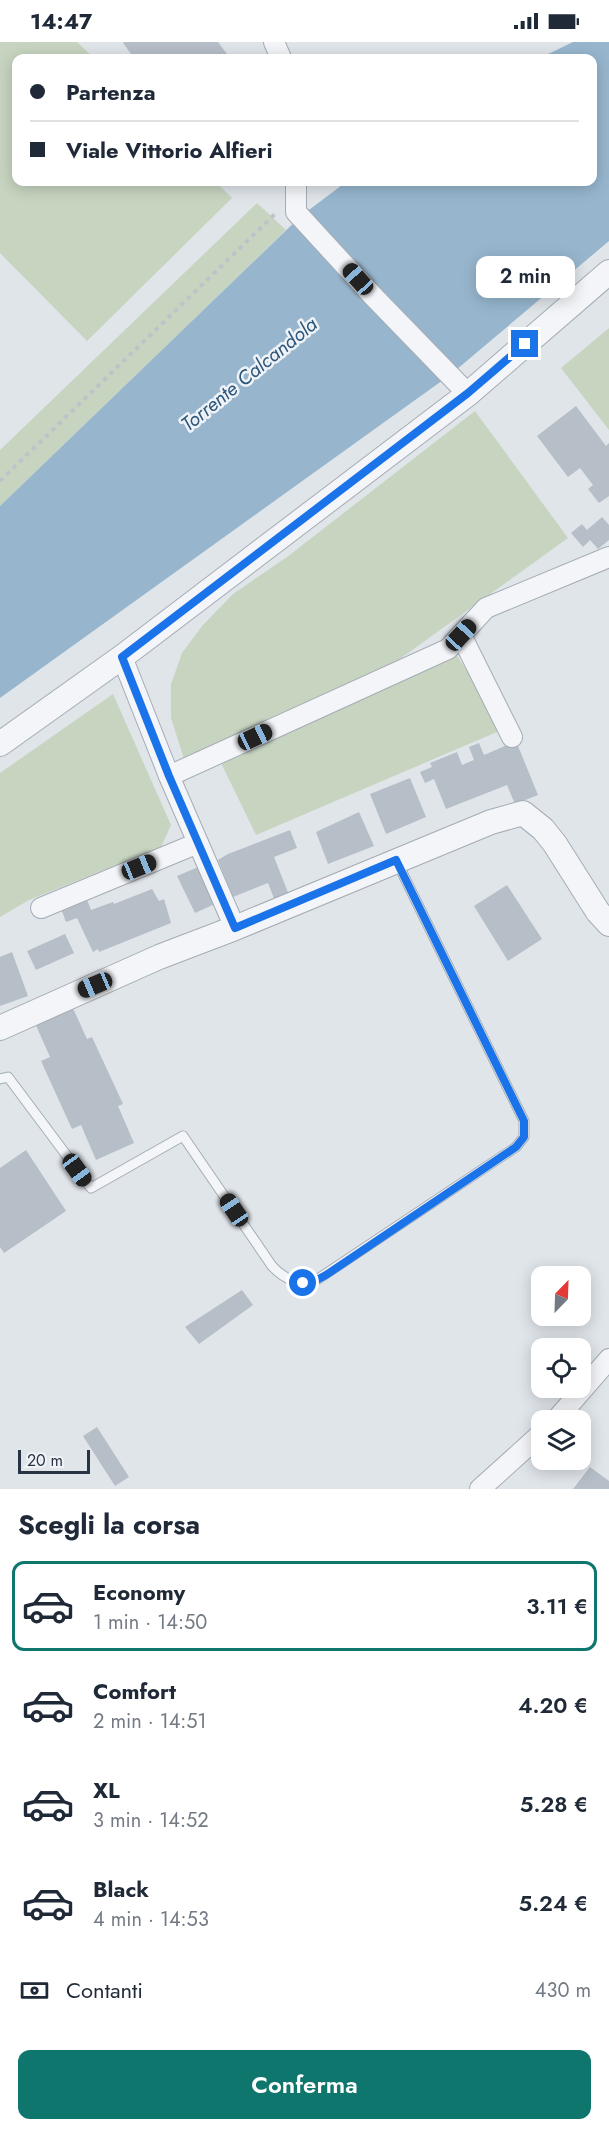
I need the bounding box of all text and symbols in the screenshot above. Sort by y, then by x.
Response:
text: 14:47 [30,5,92,37]
text: Partenza [66,76,156,108]
text: Viale Vittorio Alfieri [66,134,273,166]
callout: 2 min [476,257,574,299]
car [339,260,377,298]
text: 2 min [500,262,551,291]
water label: Torrente Calcandola [175,310,324,439]
route end [511,330,538,357]
car [442,616,480,654]
car [235,721,275,753]
car [119,852,159,882]
car [75,970,115,1000]
car [59,1150,95,1190]
car [216,1190,252,1230]
north arrow [531,1266,591,1326]
map controls [531,1266,591,1470]
route start [289,1269,316,1296]
button: locate [531,1338,591,1398]
button: layers [531,1410,591,1470]
scale bar [18,1447,90,1474]
text: 20 m [27,1449,63,1472]
text: Scegli la corsa [18,1505,200,1544]
text: Economy [93,1576,185,1608]
icon: car [21,1579,75,1633]
text: 3.11 € [526,1590,588,1622]
text: 1 min · 14:50 [93,1608,207,1637]
text: Comfort [93,1675,176,1707]
icon: car [21,1678,75,1732]
text: 4.20 € [518,1689,588,1721]
text: 2 min · 14:51 [93,1707,207,1736]
text: XL [93,1774,120,1806]
icon: car [21,1777,75,1831]
text: 5.28 € [520,1788,588,1820]
text: 3 min · 14:52 [93,1806,209,1835]
text: Black [93,1873,149,1905]
icon: car [21,1876,75,1930]
text: 5.24 € [519,1887,588,1919]
text: 4 min · 14:53 [93,1905,209,1934]
icon: cash [18,1974,51,2007]
text: Contanti [66,1974,143,2006]
text: 430 m [535,1976,591,2005]
button: Conferma [18,2050,591,2119]

